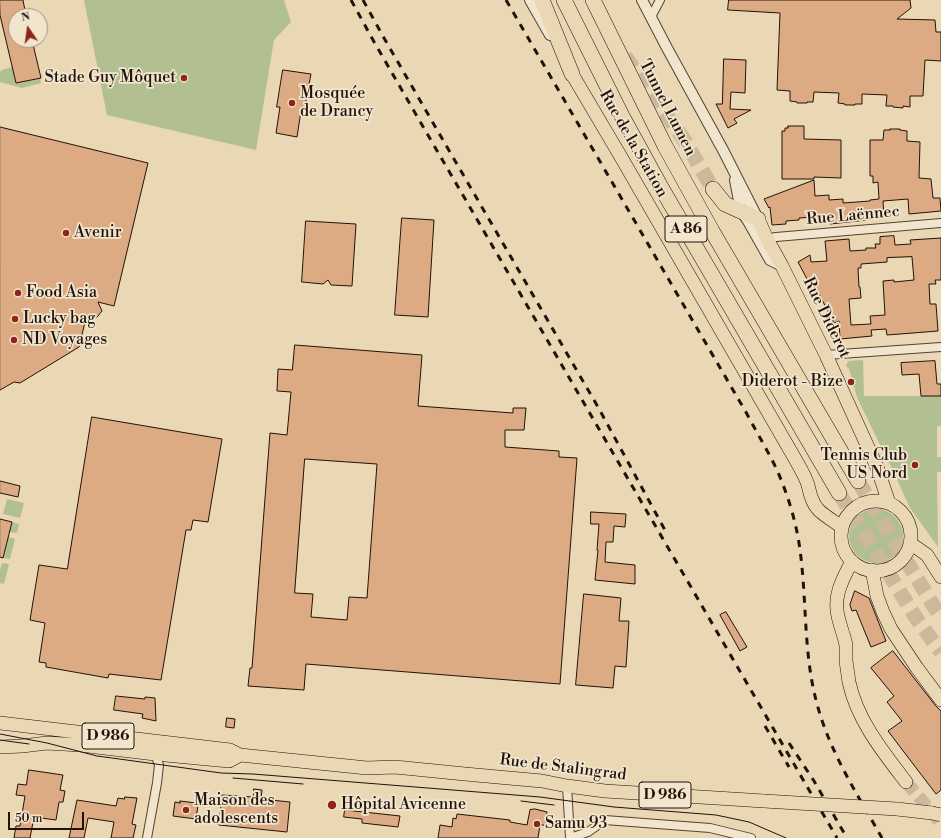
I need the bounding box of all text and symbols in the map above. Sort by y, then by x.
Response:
north arrow [8,8,48,48]
text: N [20,9,31,25]
street label: Tunnel Lumen [634,57,700,159]
place label: Stade Guy Môquet [44,68,176,88]
marker: Stade Guy Môquet [179,73,189,83]
place label: Mosquée de Drancy [300,84,373,122]
street label: Rue de la Station [594,87,672,201]
marker: Mosquée de Drancy [287,98,297,108]
street label: Rue Laënnec [806,202,900,230]
road number: A 86 [665,216,707,242]
place label: Avenir [74,223,122,243]
marker: Avenir [61,228,71,238]
street label: Rue Diderot [798,274,854,362]
place label: Food Asia [26,283,97,303]
marker: Food Asia [13,288,23,298]
place label: Lucky bag [23,309,96,329]
marker: Lucky bag [10,314,20,324]
place label: ND Voyages [22,330,107,350]
marker: ND Voyages [9,335,19,345]
place label: Diderot - Bize [742,372,843,392]
marker: Diderot - Bize [846,377,856,387]
place label: Tennis Club US Nord [820,446,907,484]
marker: Tennis Club US Nord [910,460,920,470]
road number: D 986 [82,723,134,749]
street label: Rue de Stalingrad [499,751,627,785]
road number: D 986 [639,782,691,808]
place label: Maison des adolescents [194,791,278,829]
place label: Hôpital Avicenne [341,795,466,815]
marker: Hôpital Avicenne [326,799,338,811]
scale bar [10,804,86,830]
marker: Maison des adolescents [181,805,191,815]
text: 50 m [15,811,43,826]
place label: Samu 93 [545,814,607,834]
marker: Samu 93 [532,819,542,829]

